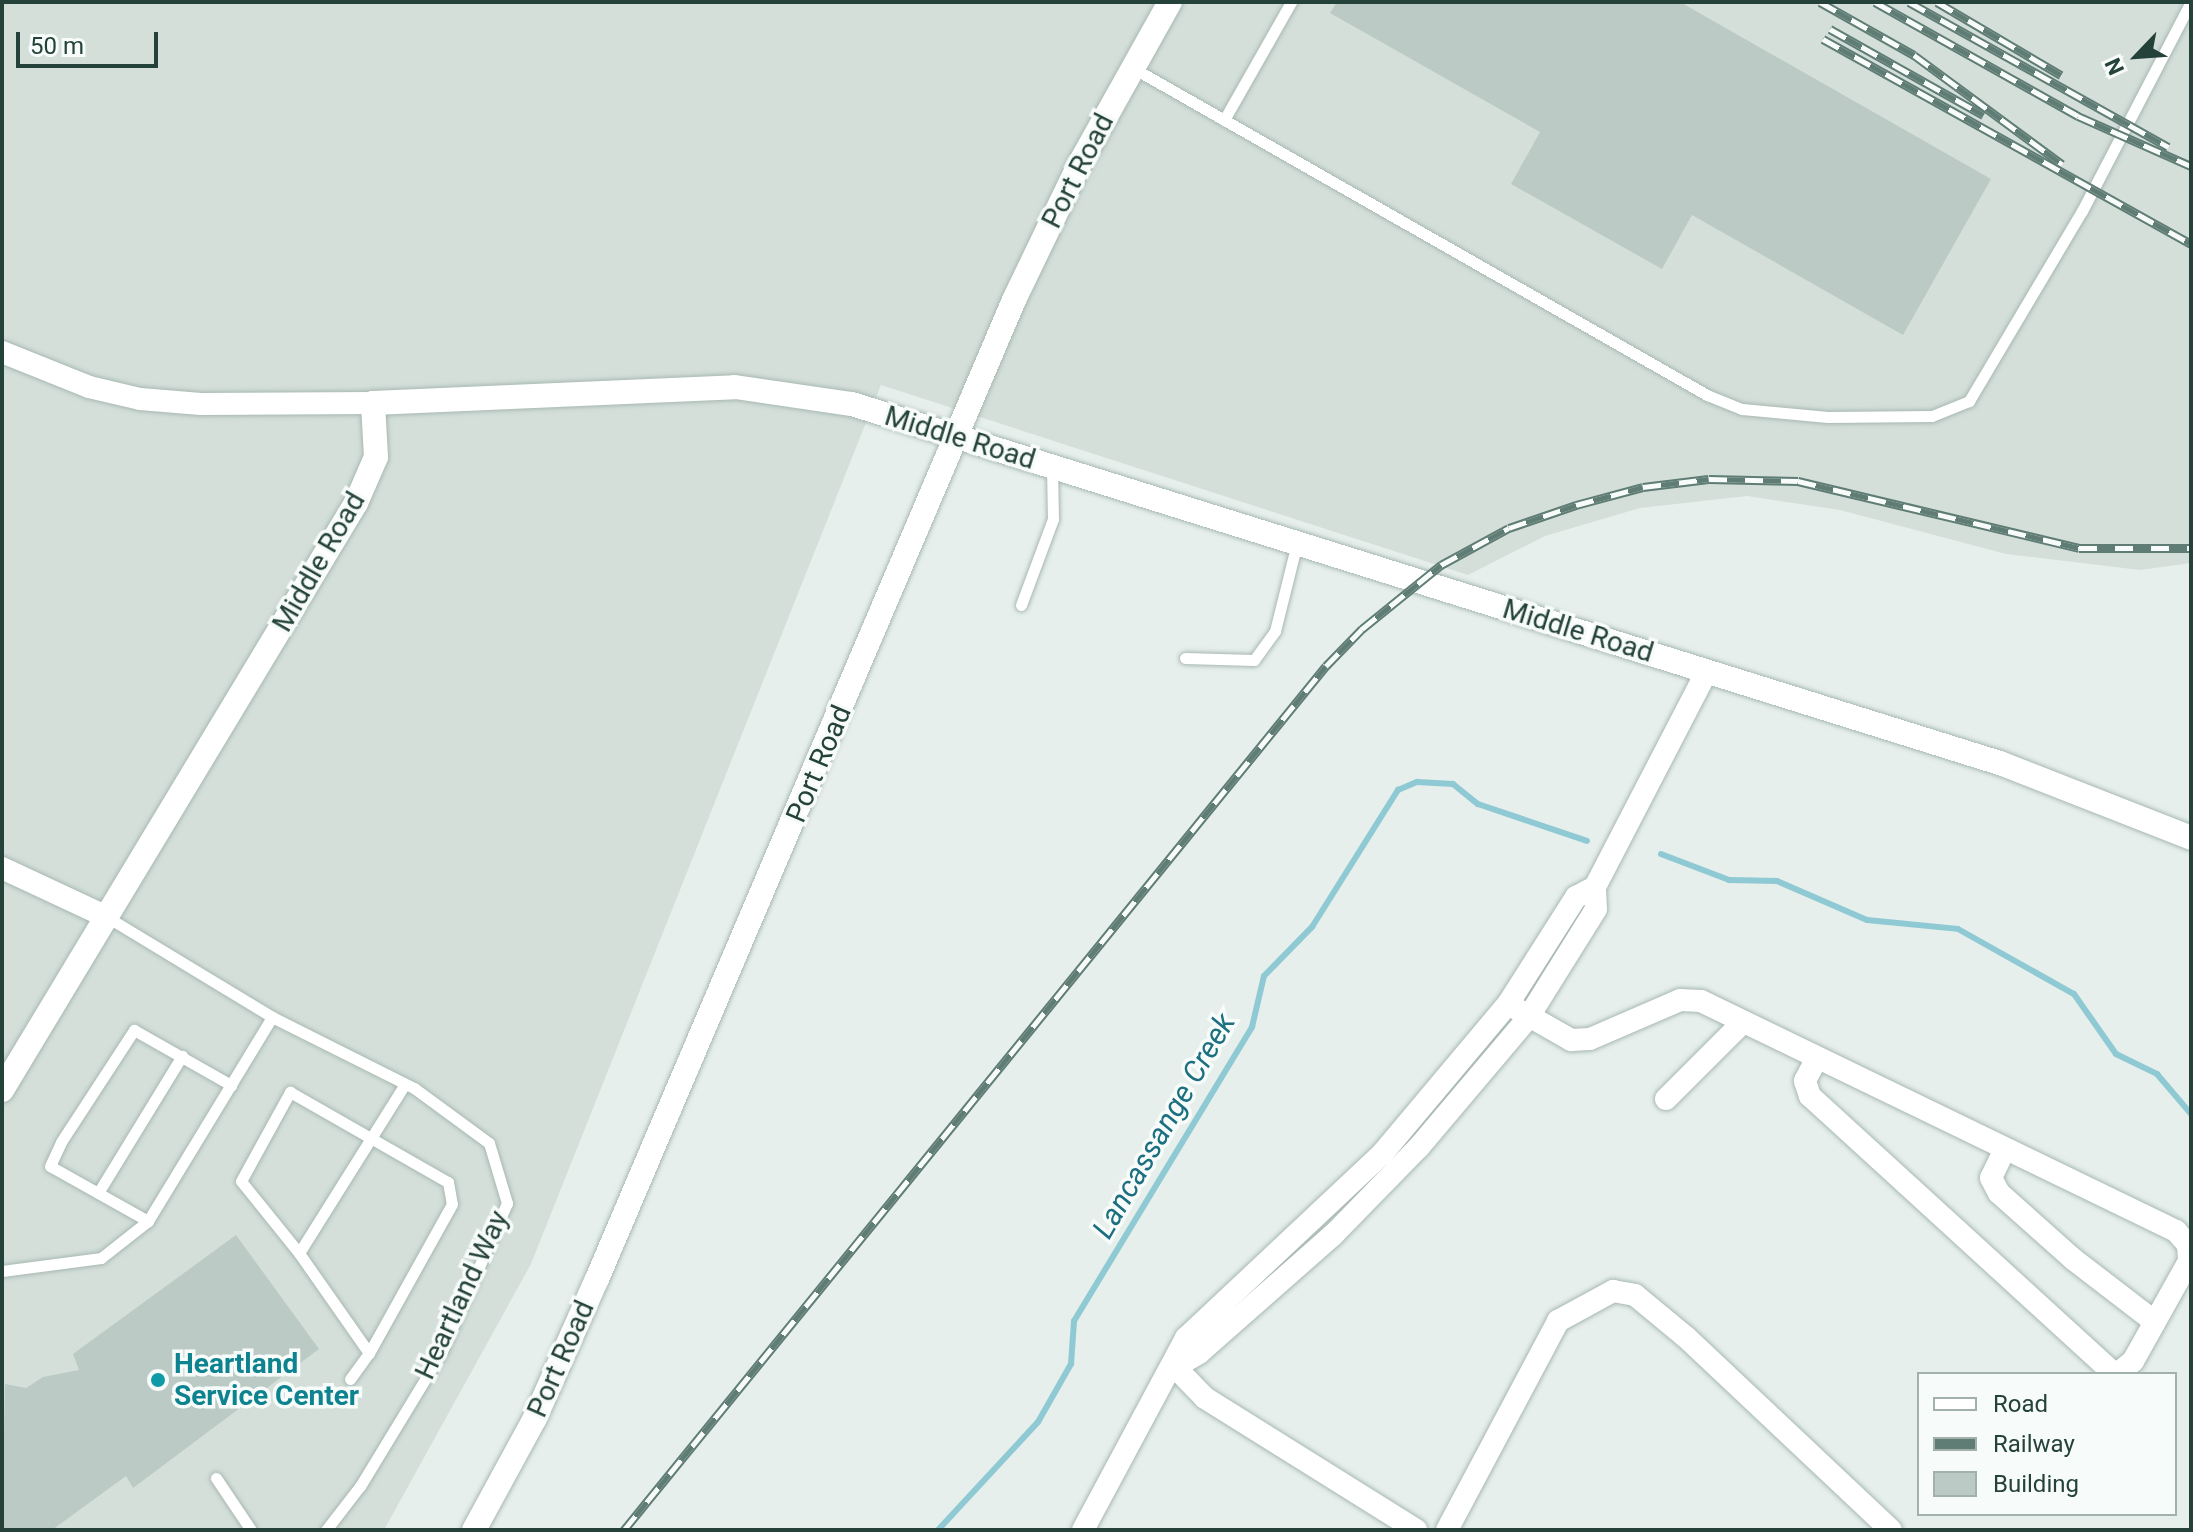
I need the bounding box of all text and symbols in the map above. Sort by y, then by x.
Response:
scale bar [20,16,162,66]
north arrow [2097,16,2177,96]
text: 50 m [30,32,84,60]
text: N [2100,54,2129,79]
street label: Port Road [1035,108,1121,234]
street label: Middle Road [881,399,1039,477]
street label: Middle Road [266,486,372,638]
street label: Middle Road [1499,592,1657,670]
street label: Port Road [779,700,859,828]
water label: Lancassange Creek [1085,1007,1243,1245]
street label: Heartland Way [408,1205,516,1385]
street label: Port Road [520,1296,602,1422]
place label: Heartland Service Center [174,1347,359,1413]
marker: Heartland Service Center [149,1371,167,1389]
legend [1917,1372,2177,1516]
text: Road [1993,1390,2048,1418]
text: Railway [1993,1430,2075,1458]
text: Building [1993,1470,2079,1498]

